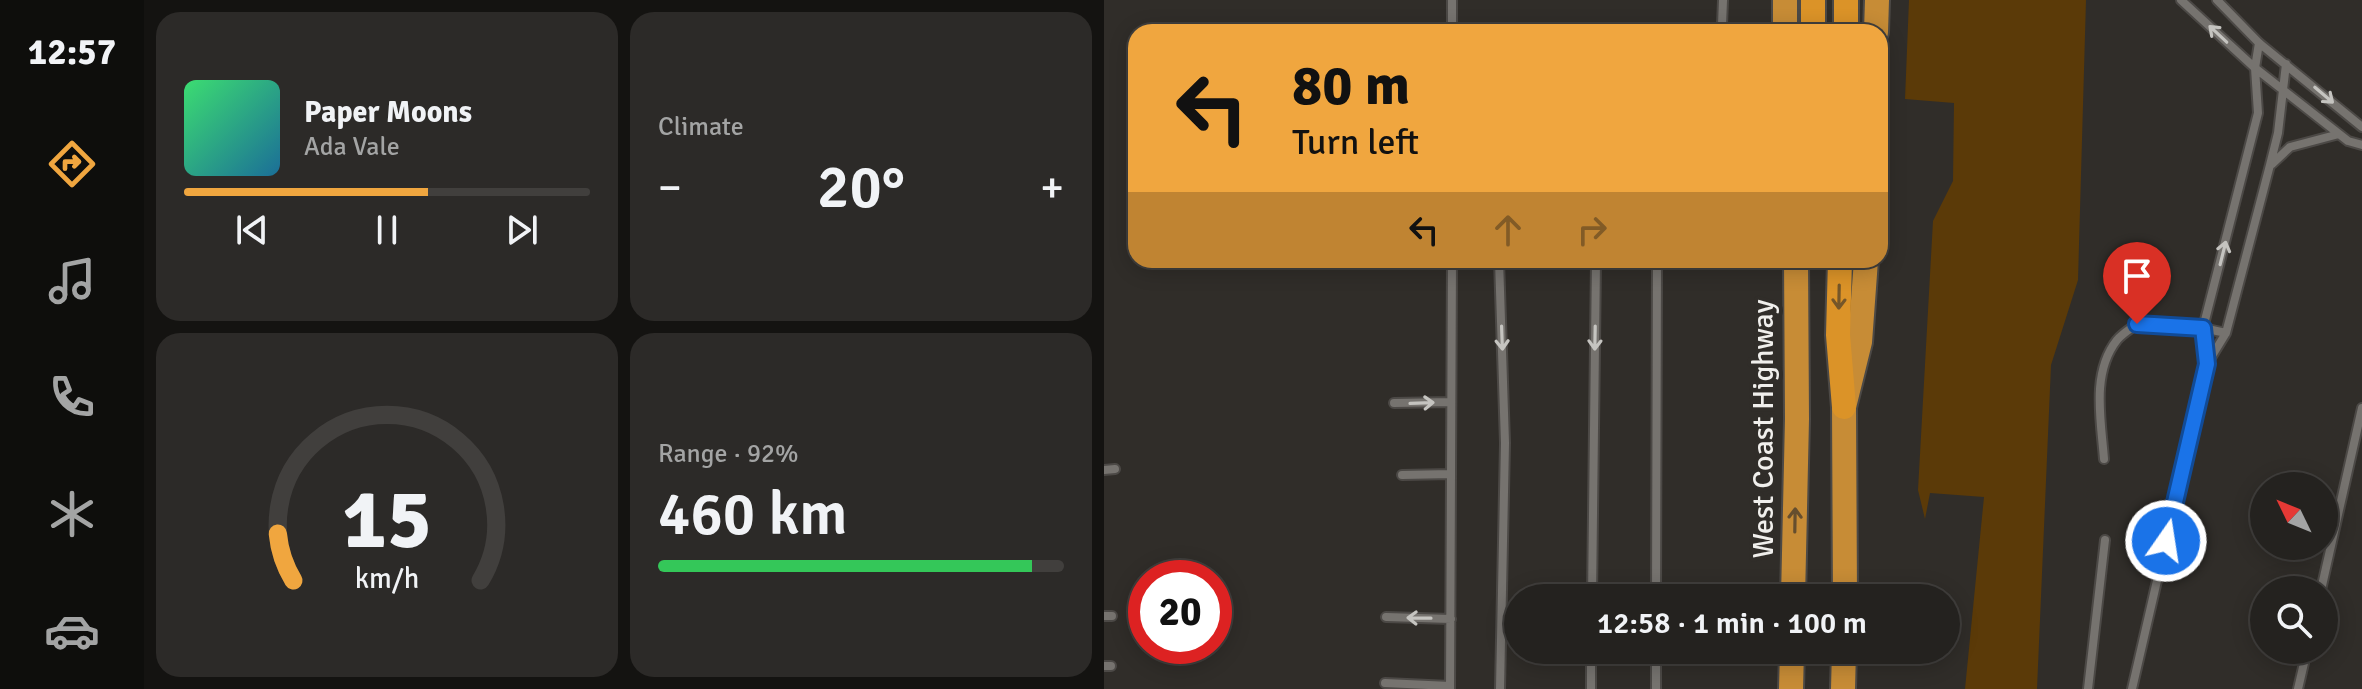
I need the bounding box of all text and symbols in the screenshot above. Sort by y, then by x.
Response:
one-way arrow [2209,25,2229,43]
text: 12:57 [28,30,116,75]
text: 80 m [1292,51,1410,120]
icon: left [1160,56,1264,160]
one-way arrow [2313,86,2334,104]
text: Paper Moons [304,94,472,131]
text: Climate [658,111,744,143]
text: Turn left [1292,120,1419,165]
text: Ada Vale [304,131,400,163]
icon: directions [44,136,100,192]
text: 20° [817,151,905,225]
text: − [658,161,682,215]
text: + [1040,161,1064,215]
icon: previous [230,208,274,252]
icon: pause [365,208,409,252]
icon: next [500,208,544,252]
icon: left [1402,208,1446,252]
icon: ahead [1486,208,1530,252]
icon: right [1570,208,1614,252]
one-way arrow [2216,240,2231,266]
pin [2103,242,2171,324]
icon: music [44,253,100,309]
icon: arrive [2115,254,2159,298]
one-way arrow [1831,283,1847,310]
street label: West Coast Highway [1745,300,1782,558]
one-way arrow [1494,324,1509,351]
one-way arrow [1587,324,1603,351]
icon: phone [44,369,100,425]
one-way arrow [1408,395,1435,410]
text: Range · 92% [658,438,799,470]
text: 15 [342,468,432,570]
north arrow [2250,472,2338,560]
map controls [2250,472,2338,664]
text: 460 km [658,478,847,552]
icon: climate [44,486,100,542]
position arrow [2124,499,2208,583]
one-way arrow [1787,507,1802,534]
speed limit sign: 20 [1128,560,1232,664]
text: km/h [355,561,419,596]
button: search [2250,576,2338,664]
icon: car [44,603,100,659]
text: 12:58 · 1 min · 100 m [1597,605,1867,642]
one-way arrow [1406,611,1433,626]

